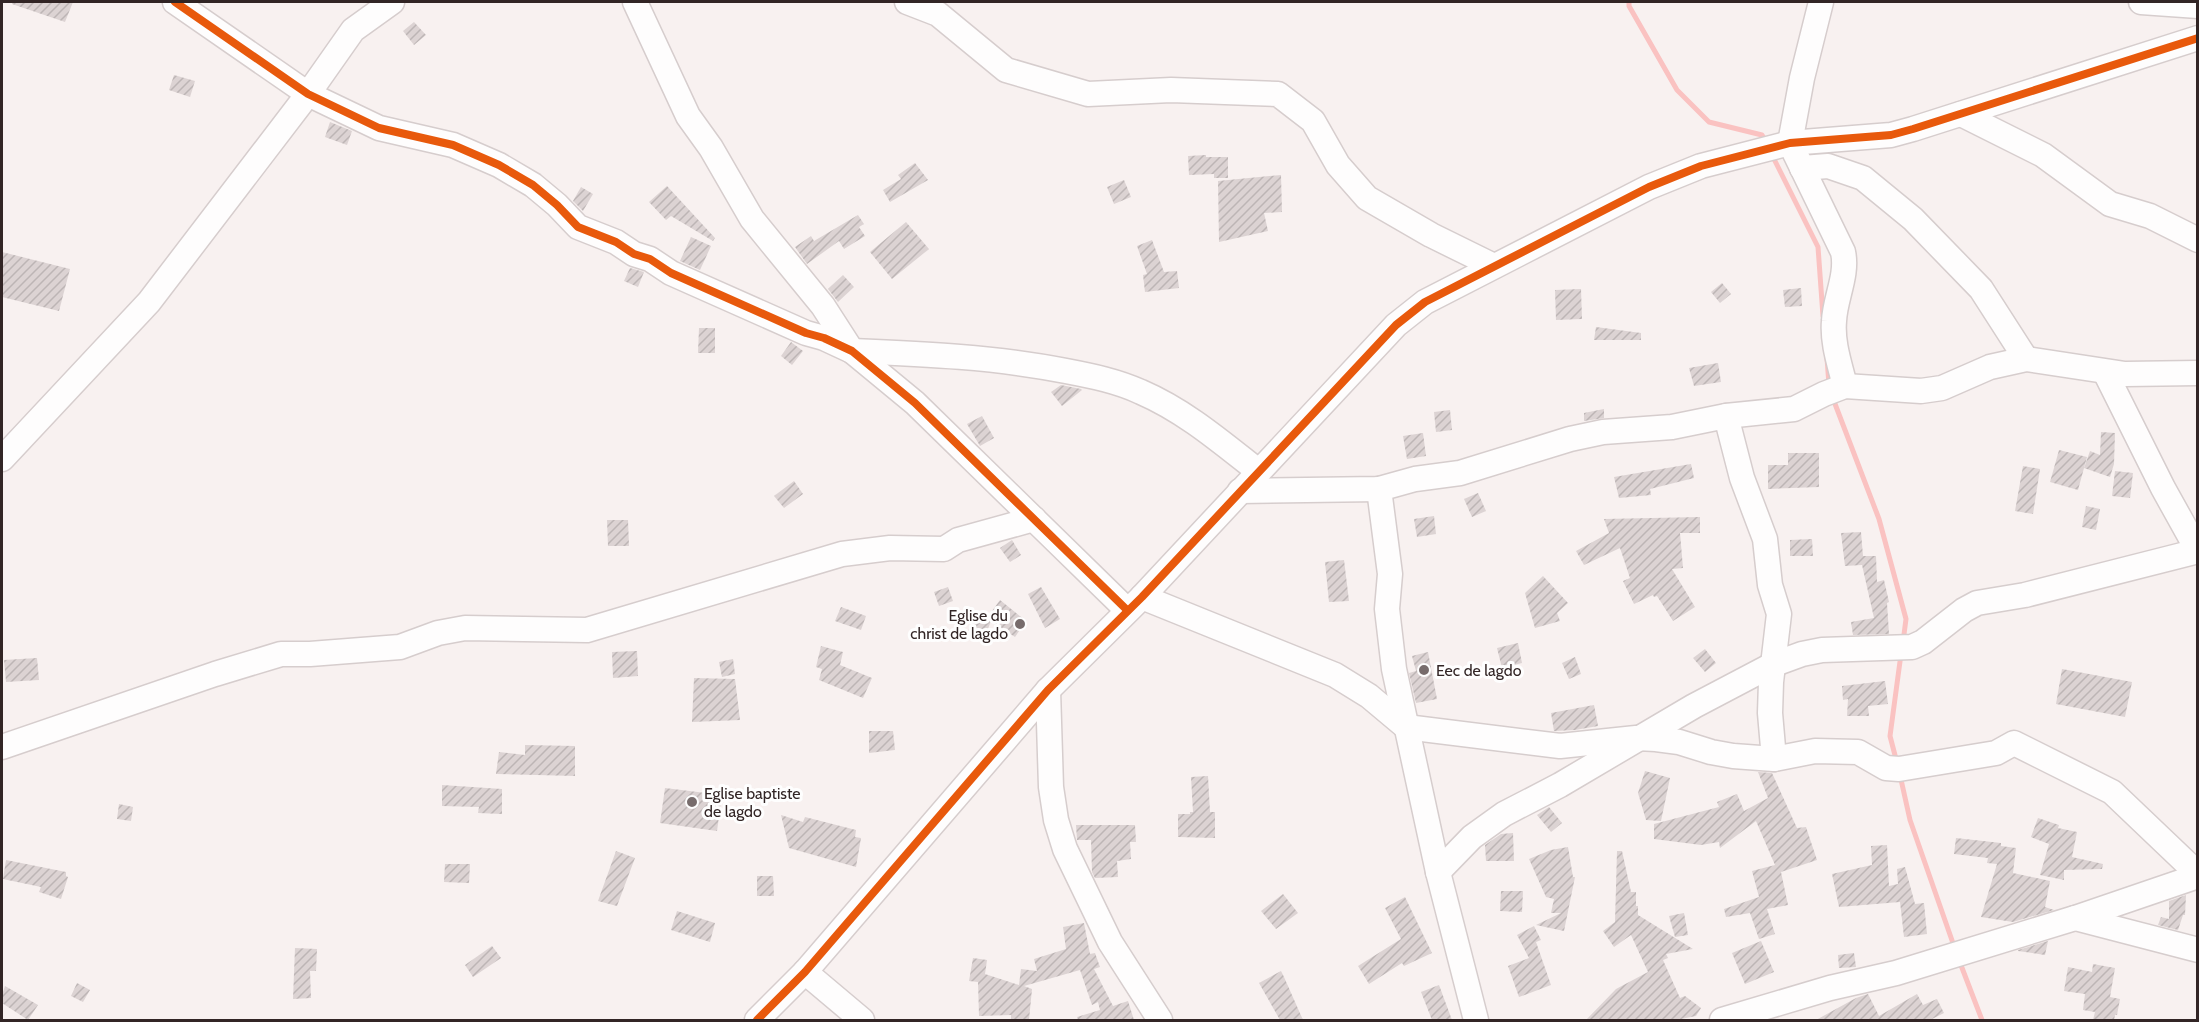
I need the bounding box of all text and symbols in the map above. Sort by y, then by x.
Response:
place label: Eglise du christ de lagdo [910,606,1008,643]
marker: Eglise du christ de lagdo [1013,617,1027,631]
place label: Eec de lagdo [1436,661,1522,680]
marker: Eec de lagdo [1417,663,1431,677]
place label: Eglise baptiste de lagdo [704,784,800,821]
marker: Eglise baptiste de lagdo [685,795,699,809]

